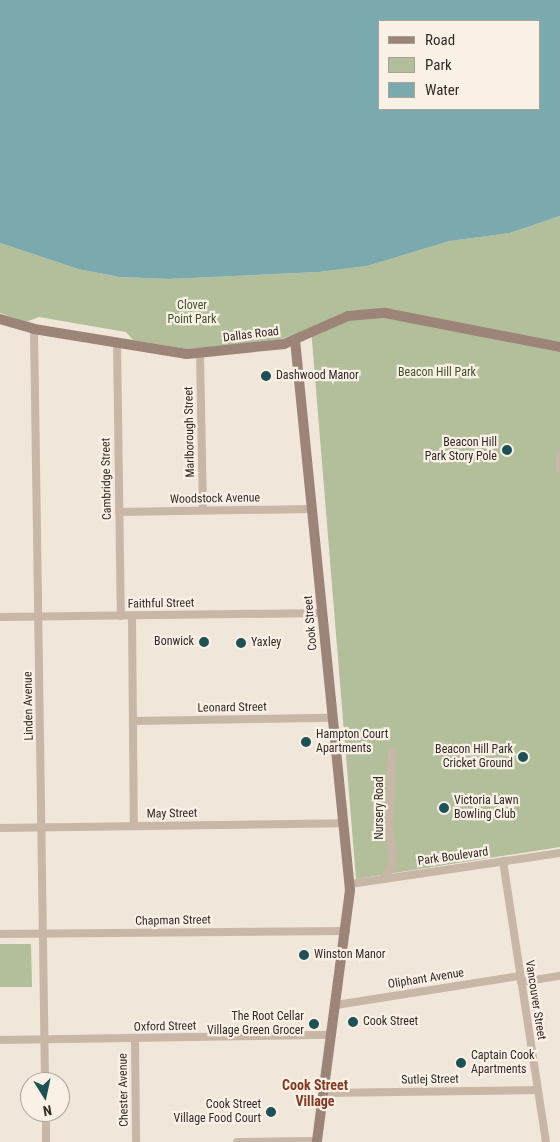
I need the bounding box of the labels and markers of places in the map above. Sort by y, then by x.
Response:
place label: Dashwood Manor [276,369,359,383]
marker: Dashwood Manor [260,370,272,382]
place label: Beacon Hill Park Story Pole [425,436,497,464]
marker: Beacon Hill Park Story Pole [501,444,513,456]
place label: Bonwick [154,635,194,649]
marker: Bonwick [198,636,210,648]
place label: Yaxley [251,636,281,650]
marker: Yaxley [235,637,247,649]
place label: Hampton Court Apartments [316,728,388,756]
marker: Hampton Court Apartments [300,736,312,748]
place label: Beacon Hill Park Cricket Ground [435,743,513,771]
marker: Beacon Hill Park Cricket Ground [517,751,529,763]
place label: Victoria Lawn Bowling Club [454,794,518,822]
marker: Victoria Lawn Bowling Club [438,802,450,814]
place label: Winston Manor [314,948,386,962]
marker: Winston Manor [298,949,310,961]
place label: The Root Cellar Village Green Grocer [207,1010,304,1038]
place label: Cook Street [363,1015,418,1029]
marker: Cook Street [347,1016,359,1028]
marker: The Root Cellar Village Green Grocer [308,1018,320,1030]
place label: Captain Cook Apartments [471,1049,534,1077]
marker: Captain Cook Apartments [455,1057,467,1069]
place label: Cook Street Village Food Court [173,1098,261,1126]
marker: Cook Street Village Food Court [265,1106,277,1118]

